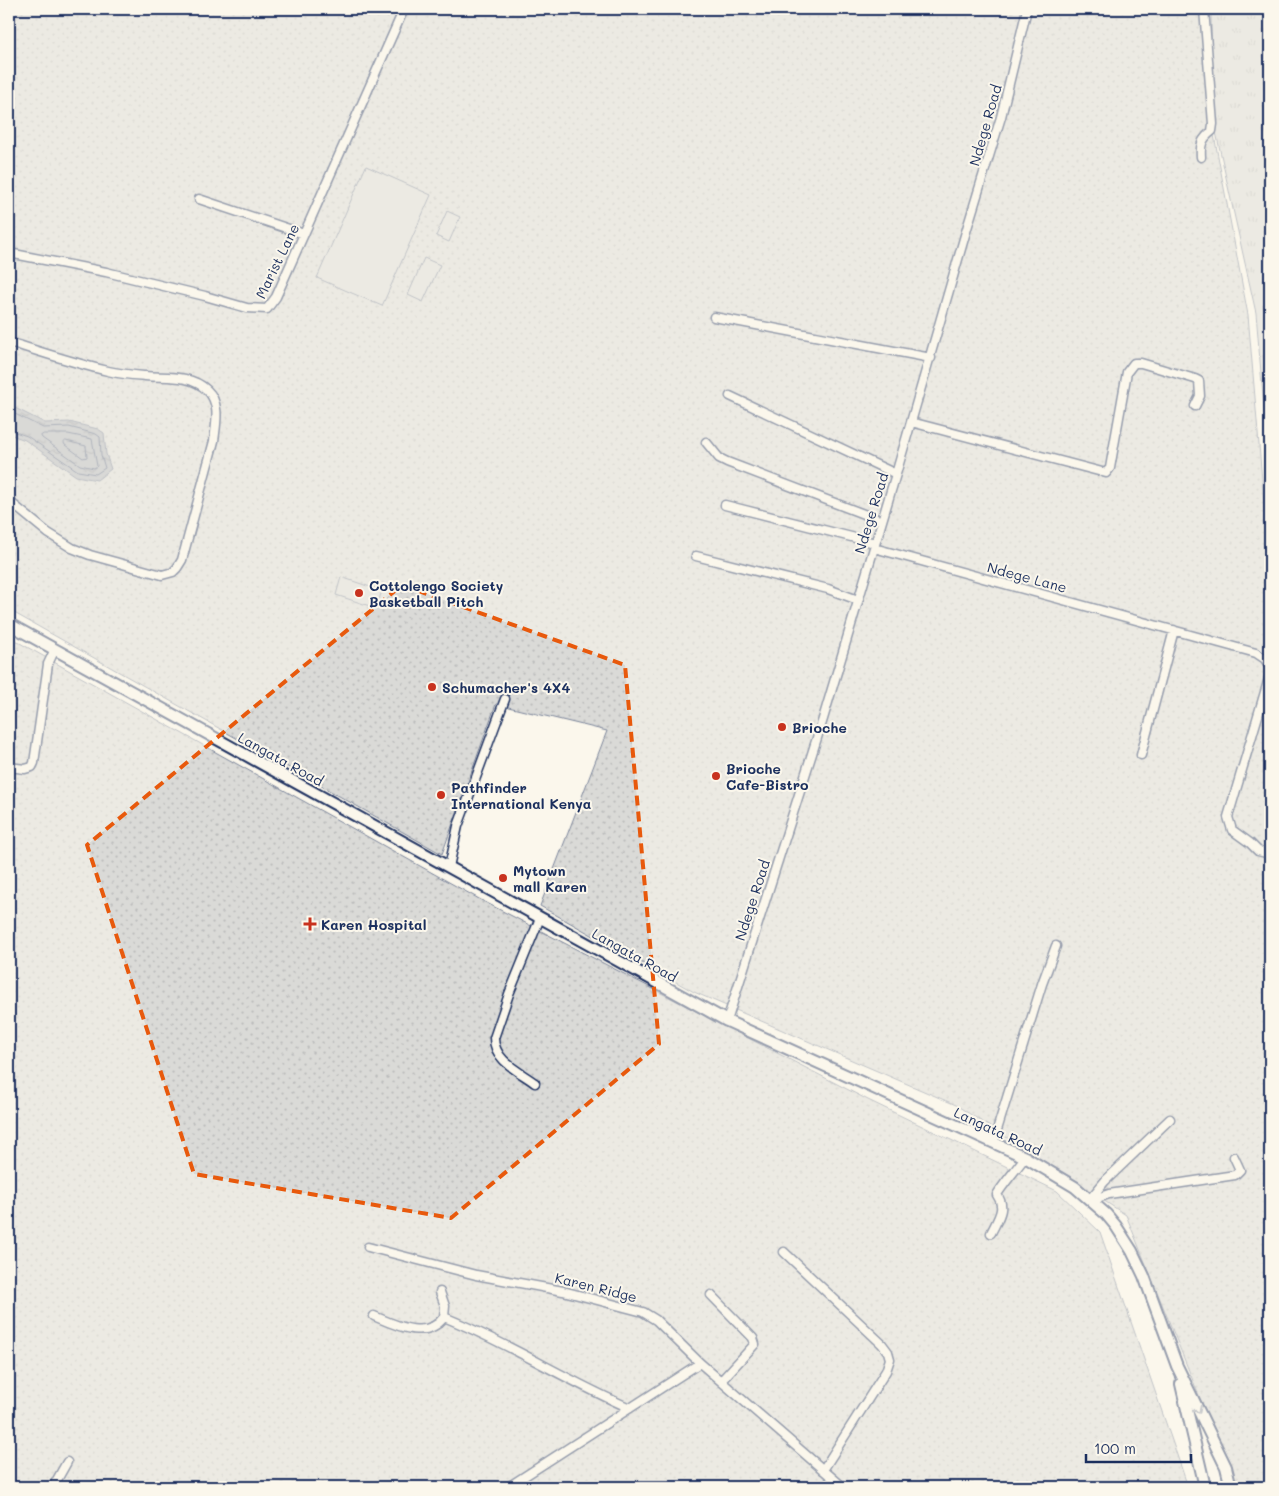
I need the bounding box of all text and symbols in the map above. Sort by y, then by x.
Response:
street label: Ndege Road [964,82,1006,168]
street label: Marist Lane [251,220,303,302]
street label: Ndege Road [850,470,892,556]
street label: Ndege Lane [985,557,1069,597]
place label: Cottolengo Society Basketball Pitch [369,576,504,611]
marker: Cottolengo Society Basketball Pitch [353,587,365,599]
place label: Schumacher's 4X4 [442,678,570,697]
marker: Schumacher's 4X4 [426,681,438,693]
place label: Brioche [792,718,847,737]
marker: Brioche [776,721,788,733]
street label: Langata Road [235,728,327,790]
place label: Brioche Cafe-Bistro [726,759,809,794]
marker: Brioche Cafe-Bistro [710,770,722,782]
place label: Pathfinder International Kenya [451,778,592,813]
marker: Pathfinder International Kenya [435,789,447,801]
street label: Ndege Road [730,857,774,943]
place label: Mytown mall Karen [513,861,587,896]
marker: Mytown mall Karen [497,872,509,884]
place label: Karen Hospital [321,915,427,934]
marker: Karen Hospital [303,917,317,931]
street label: Langata Road [589,924,681,986]
street label: Langata Road [951,1102,1045,1160]
street label: Karen Ridge [553,1268,639,1306]
one-way arrow [1192,1405,1203,1414]
scale bar [1086,1431,1192,1463]
text: 100 m [1094,1438,1136,1458]

